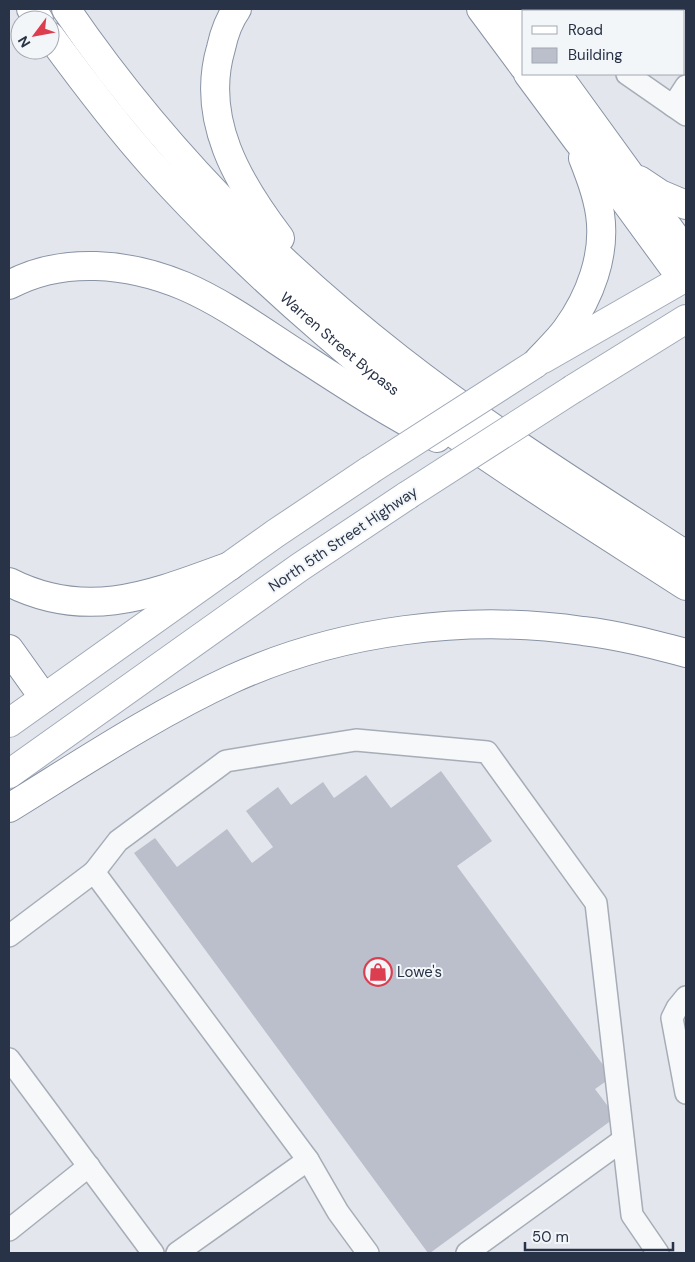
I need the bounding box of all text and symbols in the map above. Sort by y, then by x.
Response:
north arrow [10,10,60,60]
legend [522,10,685,75]
text: Road [568,20,603,40]
text: N [14,33,34,51]
text: Building [568,45,623,65]
street label: Warren Street Bypass [276,288,403,400]
street label: North 5th Street Highway [265,481,422,596]
shop icon: Lowe's [363,957,393,987]
place label: Lowe's [397,962,442,982]
scale bar [525,1220,672,1252]
text: 50 m [532,1227,569,1247]

